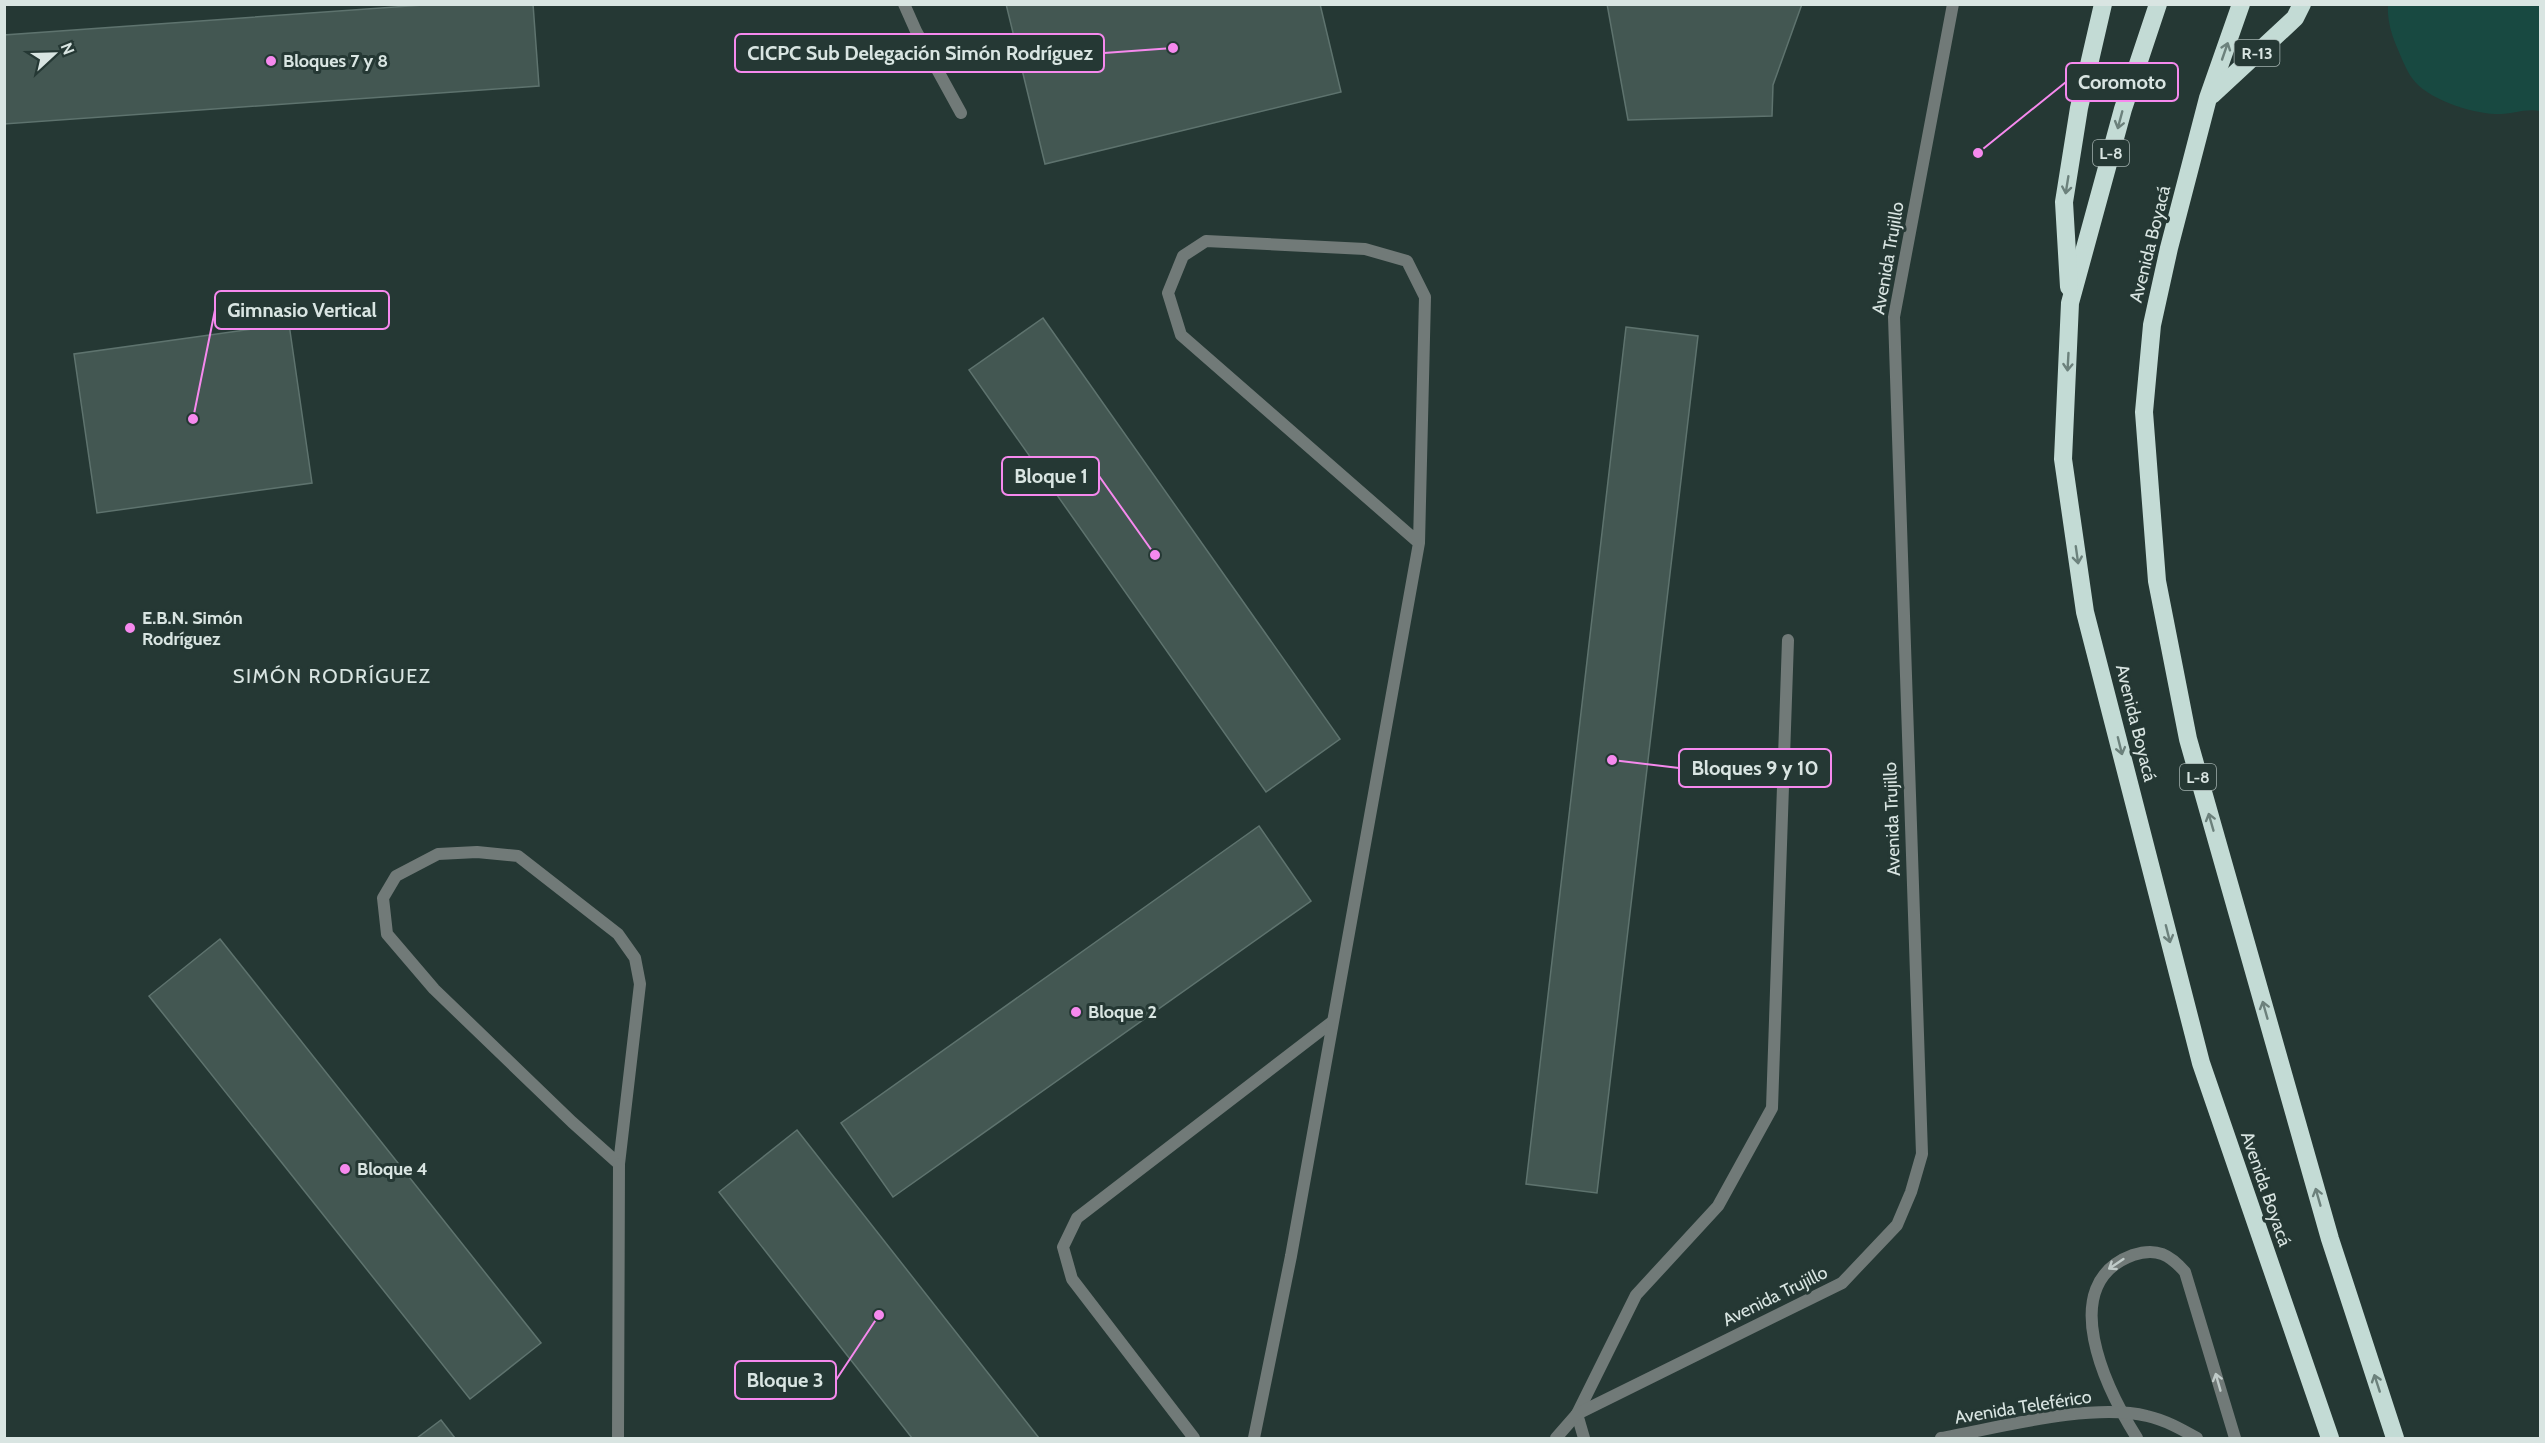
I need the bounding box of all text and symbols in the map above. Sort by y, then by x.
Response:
north arrow [24,24,84,84]
callout: CICPC Sub Delegación Simón Rodríguez [735,34,1104,72]
text: N [57,40,78,57]
road number: R-13 [2234,40,2280,66]
text: CICPC Sub Delegación Simón Rodríguez [747,41,1093,65]
one-way arrow [2220,42,2231,61]
place label: Bloques 7 y 8 [283,50,388,72]
marker: Bloques 7 y 8 [264,54,278,68]
callout: Coromoto [2066,63,2178,101]
text: Coromoto [2078,70,2166,94]
one-way arrow [2114,110,2125,129]
road number: L-8 [2093,140,2129,166]
one-way arrow [2061,175,2072,195]
street label: Avenida Boyacá [2125,183,2175,305]
street label: Avenida Trujillo [1867,200,1909,316]
callout: Gimnasio Vertical [215,291,389,329]
text: Gimnasio Vertical [227,298,377,322]
one-way arrow [2062,351,2073,371]
callout: Bloque 1 [1002,457,1099,495]
text: Bloque 1 [1014,464,1088,488]
one-way arrow [2072,545,2083,565]
place label: E.B.N. Simón Rodríguez [142,607,243,650]
marker: E.B.N. Simón Rodríguez [123,621,137,635]
street label: Avenida Boyacá [2111,662,2161,784]
district label: SIMÓN RODRÍGUEZ [233,664,431,688]
one-way arrow [2114,736,2126,755]
callout: Bloques 9 y 10 [1679,749,1831,787]
text: Bloques 9 y 10 [1691,756,1819,780]
street label: Avenida Trujillo [1879,762,1905,876]
road number: L-8 [2180,764,2216,790]
one-way arrow [2205,813,2216,832]
one-way arrow [2162,925,2174,944]
one-way arrow [2259,1000,2270,1019]
place label: Bloque 2 [1088,1001,1157,1023]
marker: Bloque 2 [1069,1005,1083,1019]
street label: Avenida Boyacá [2236,1129,2296,1250]
place label: Bloque 4 [357,1158,428,1180]
marker: Bloque 4 [338,1162,352,1176]
one-way arrow [2312,1188,2323,1207]
one-way arrow [2108,1258,2125,1270]
street label: Avenida Trujillo [1719,1261,1831,1331]
callout: Bloque 3 [735,1361,836,1399]
text: Bloque 3 [746,1368,824,1392]
one-way arrow [2212,1373,2223,1392]
one-way arrow [2371,1374,2382,1393]
street label: Avenida Teleférico [1953,1385,2093,1429]

